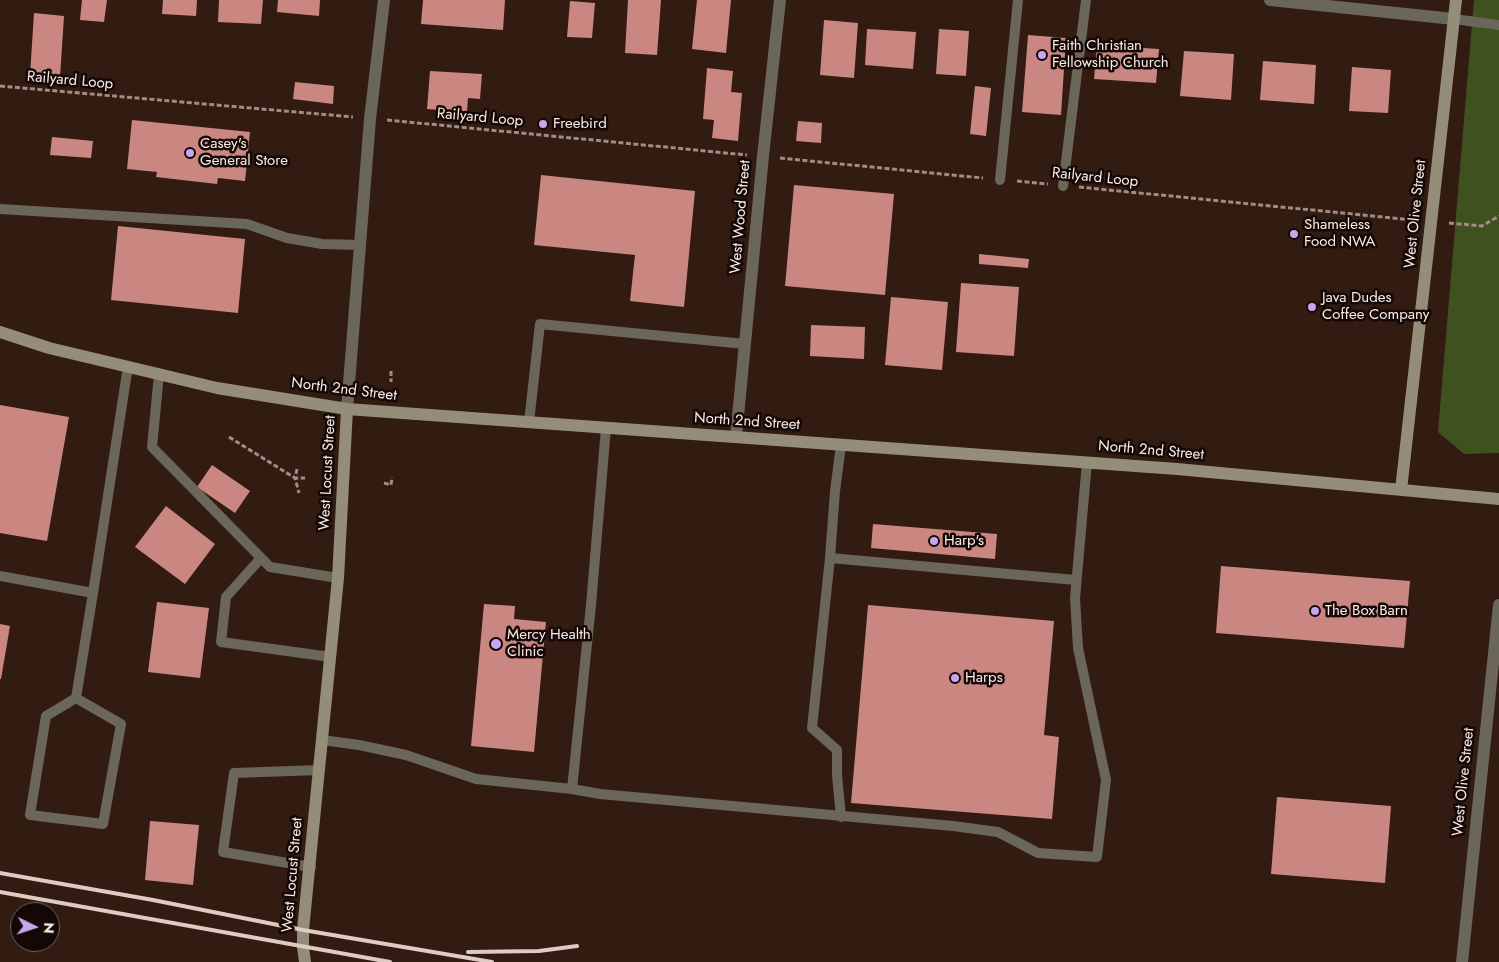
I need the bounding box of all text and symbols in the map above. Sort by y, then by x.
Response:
place label: Faith Christian Fellowship Church [1052,37,1169,72]
marker: Faith Christian Fellowship Church [1036,49,1048,61]
street label: Railyard Loop [26,68,114,94]
street label: Railyard Loop [436,105,524,131]
place label: Freebird [553,115,607,133]
marker: Freebird [537,118,549,130]
place label: Casey's General Store [200,135,288,170]
marker: Casey's General Store [184,147,196,159]
street label: West Wood Street [727,159,755,275]
street label: West Olive Street [1401,159,1431,269]
street label: Railyard Loop [1051,165,1139,191]
place label: Shameless Food NWA [1304,216,1375,251]
marker: Shameless Food NWA [1288,228,1300,240]
place label: Java Dudes Coffee Company [1322,289,1429,324]
marker: Java Dudes Coffee Company [1306,301,1318,313]
street label: North 2nd Street [290,375,398,405]
street label: North 2nd Street [693,409,801,435]
street label: West Locust Street [316,415,340,531]
street label: North 2nd Street [1097,437,1205,465]
place label: Harp's [944,532,984,550]
marker: Harp's [928,535,940,547]
place label: The Box Barn [1325,602,1408,620]
marker: The Box Barn [1309,605,1321,617]
place label: Mercy Health Clinic [507,626,591,661]
marker: Mercy Health Clinic [489,637,503,651]
place label: Harps [965,669,1003,687]
marker: Harps [949,672,961,684]
street label: West Olive Street [1449,727,1479,837]
street label: West Locust Street [279,817,307,933]
north arrow [10,902,60,952]
text: N [39,922,59,934]

